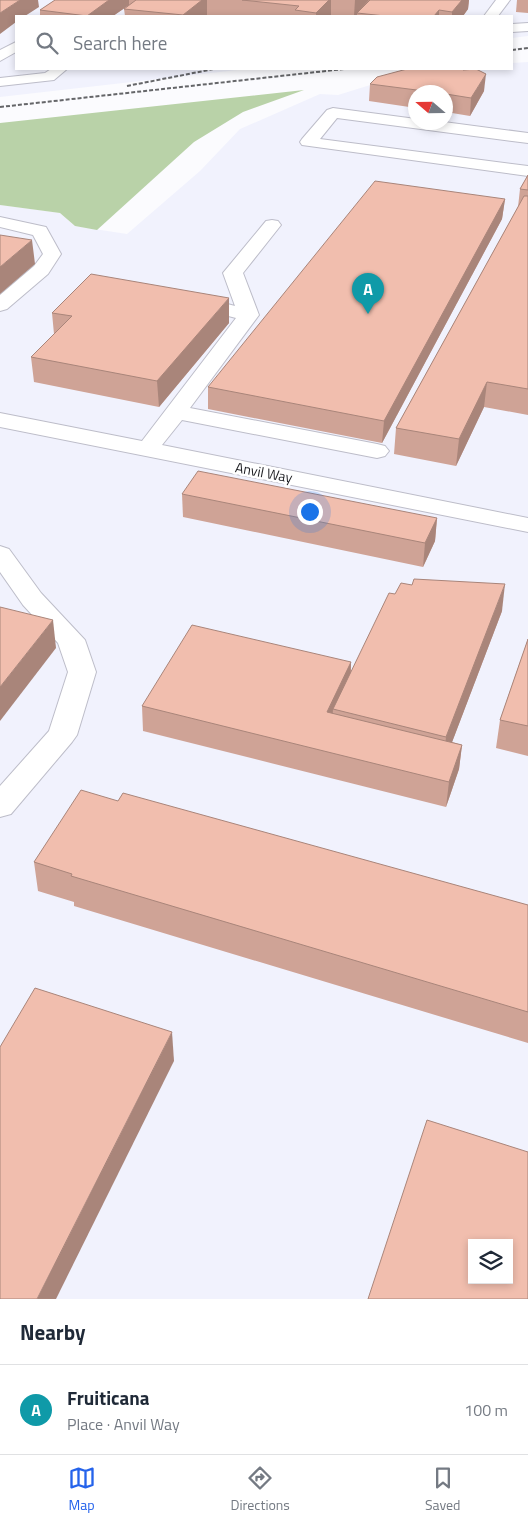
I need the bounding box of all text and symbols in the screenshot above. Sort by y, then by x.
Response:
search box [15,15,513,70]
text: Search here [73,28,167,57]
icon: search [33,29,61,57]
north arrow [408,85,453,130]
pin: A [352,273,384,314]
street label: Anvil Way [234,456,295,488]
your location [297,499,323,525]
map controls [468,1239,513,1284]
button: layers [468,1239,513,1284]
text: Nearby [20,1316,85,1348]
text: Fruiticana [67,1383,149,1412]
text: A [31,1398,41,1422]
text: 100 m [464,1398,508,1422]
text: Place · Anvil Way [67,1412,180,1436]
tab: Map [68,1464,96,1515]
tab: Directions [231,1464,290,1515]
tab: Saved [425,1464,461,1515]

